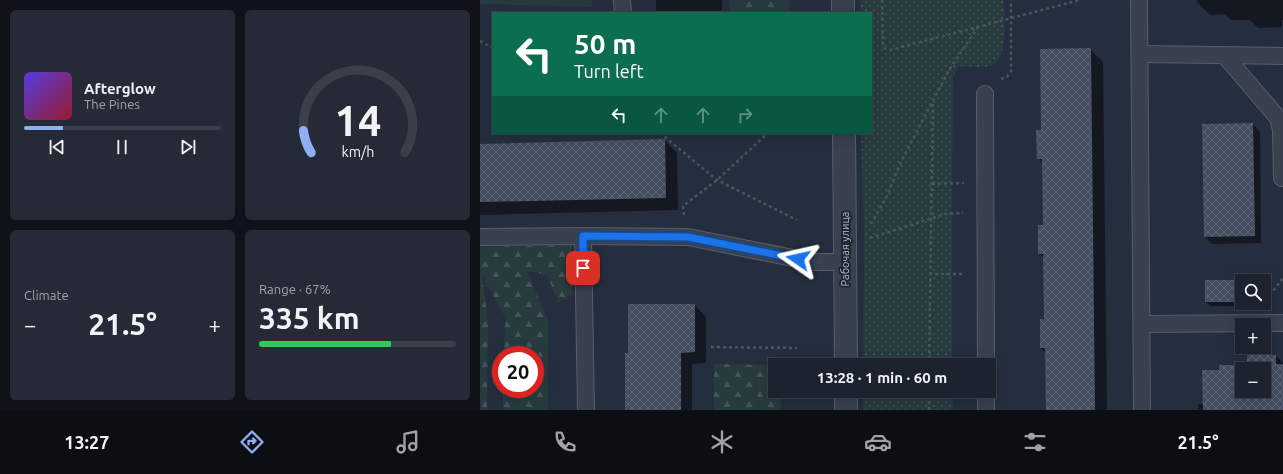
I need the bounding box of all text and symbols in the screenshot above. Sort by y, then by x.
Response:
icon: left [508,28,560,80]
text: 50 m [574,28,636,59]
text: Turn left [574,61,644,81]
text: Afterglow [84,80,156,97]
text: The Pines [84,97,140,111]
text: 14 [334,97,381,144]
icon: left [608,104,630,126]
icon: ahead [650,104,672,126]
icon: ahead [692,104,714,126]
icon: right [734,104,756,126]
icon: previous [46,136,68,158]
icon: pause [111,136,133,158]
icon: next [177,136,199,158]
text: km/h [341,143,374,159]
street label: Рабочая улица [839,212,851,286]
position arrow [777,238,819,280]
pin [566,251,600,285]
icon: arrive [572,257,594,279]
map controls [1235,274,1271,398]
button: search [1235,274,1271,310]
text: Range · 67% [259,282,331,296]
text: Climate [24,288,69,302]
text: 335 km [259,301,360,335]
text: 21.5° [88,307,157,341]
text: − [24,312,36,337]
text: + [209,312,221,337]
button: + [1235,318,1271,354]
speed limit sign: 20 [492,346,544,398]
button: − [1235,362,1271,398]
text: 13:28 · 1 min · 60 m [817,369,947,386]
icon: directions [238,428,266,456]
icon: music [394,428,422,456]
icon: phone [551,428,579,456]
icon: climate [708,428,736,456]
icon: car [864,428,892,456]
icon: filters [1021,428,1049,456]
text: 13:27 [64,432,109,452]
text: 21.5° [1177,432,1219,452]

